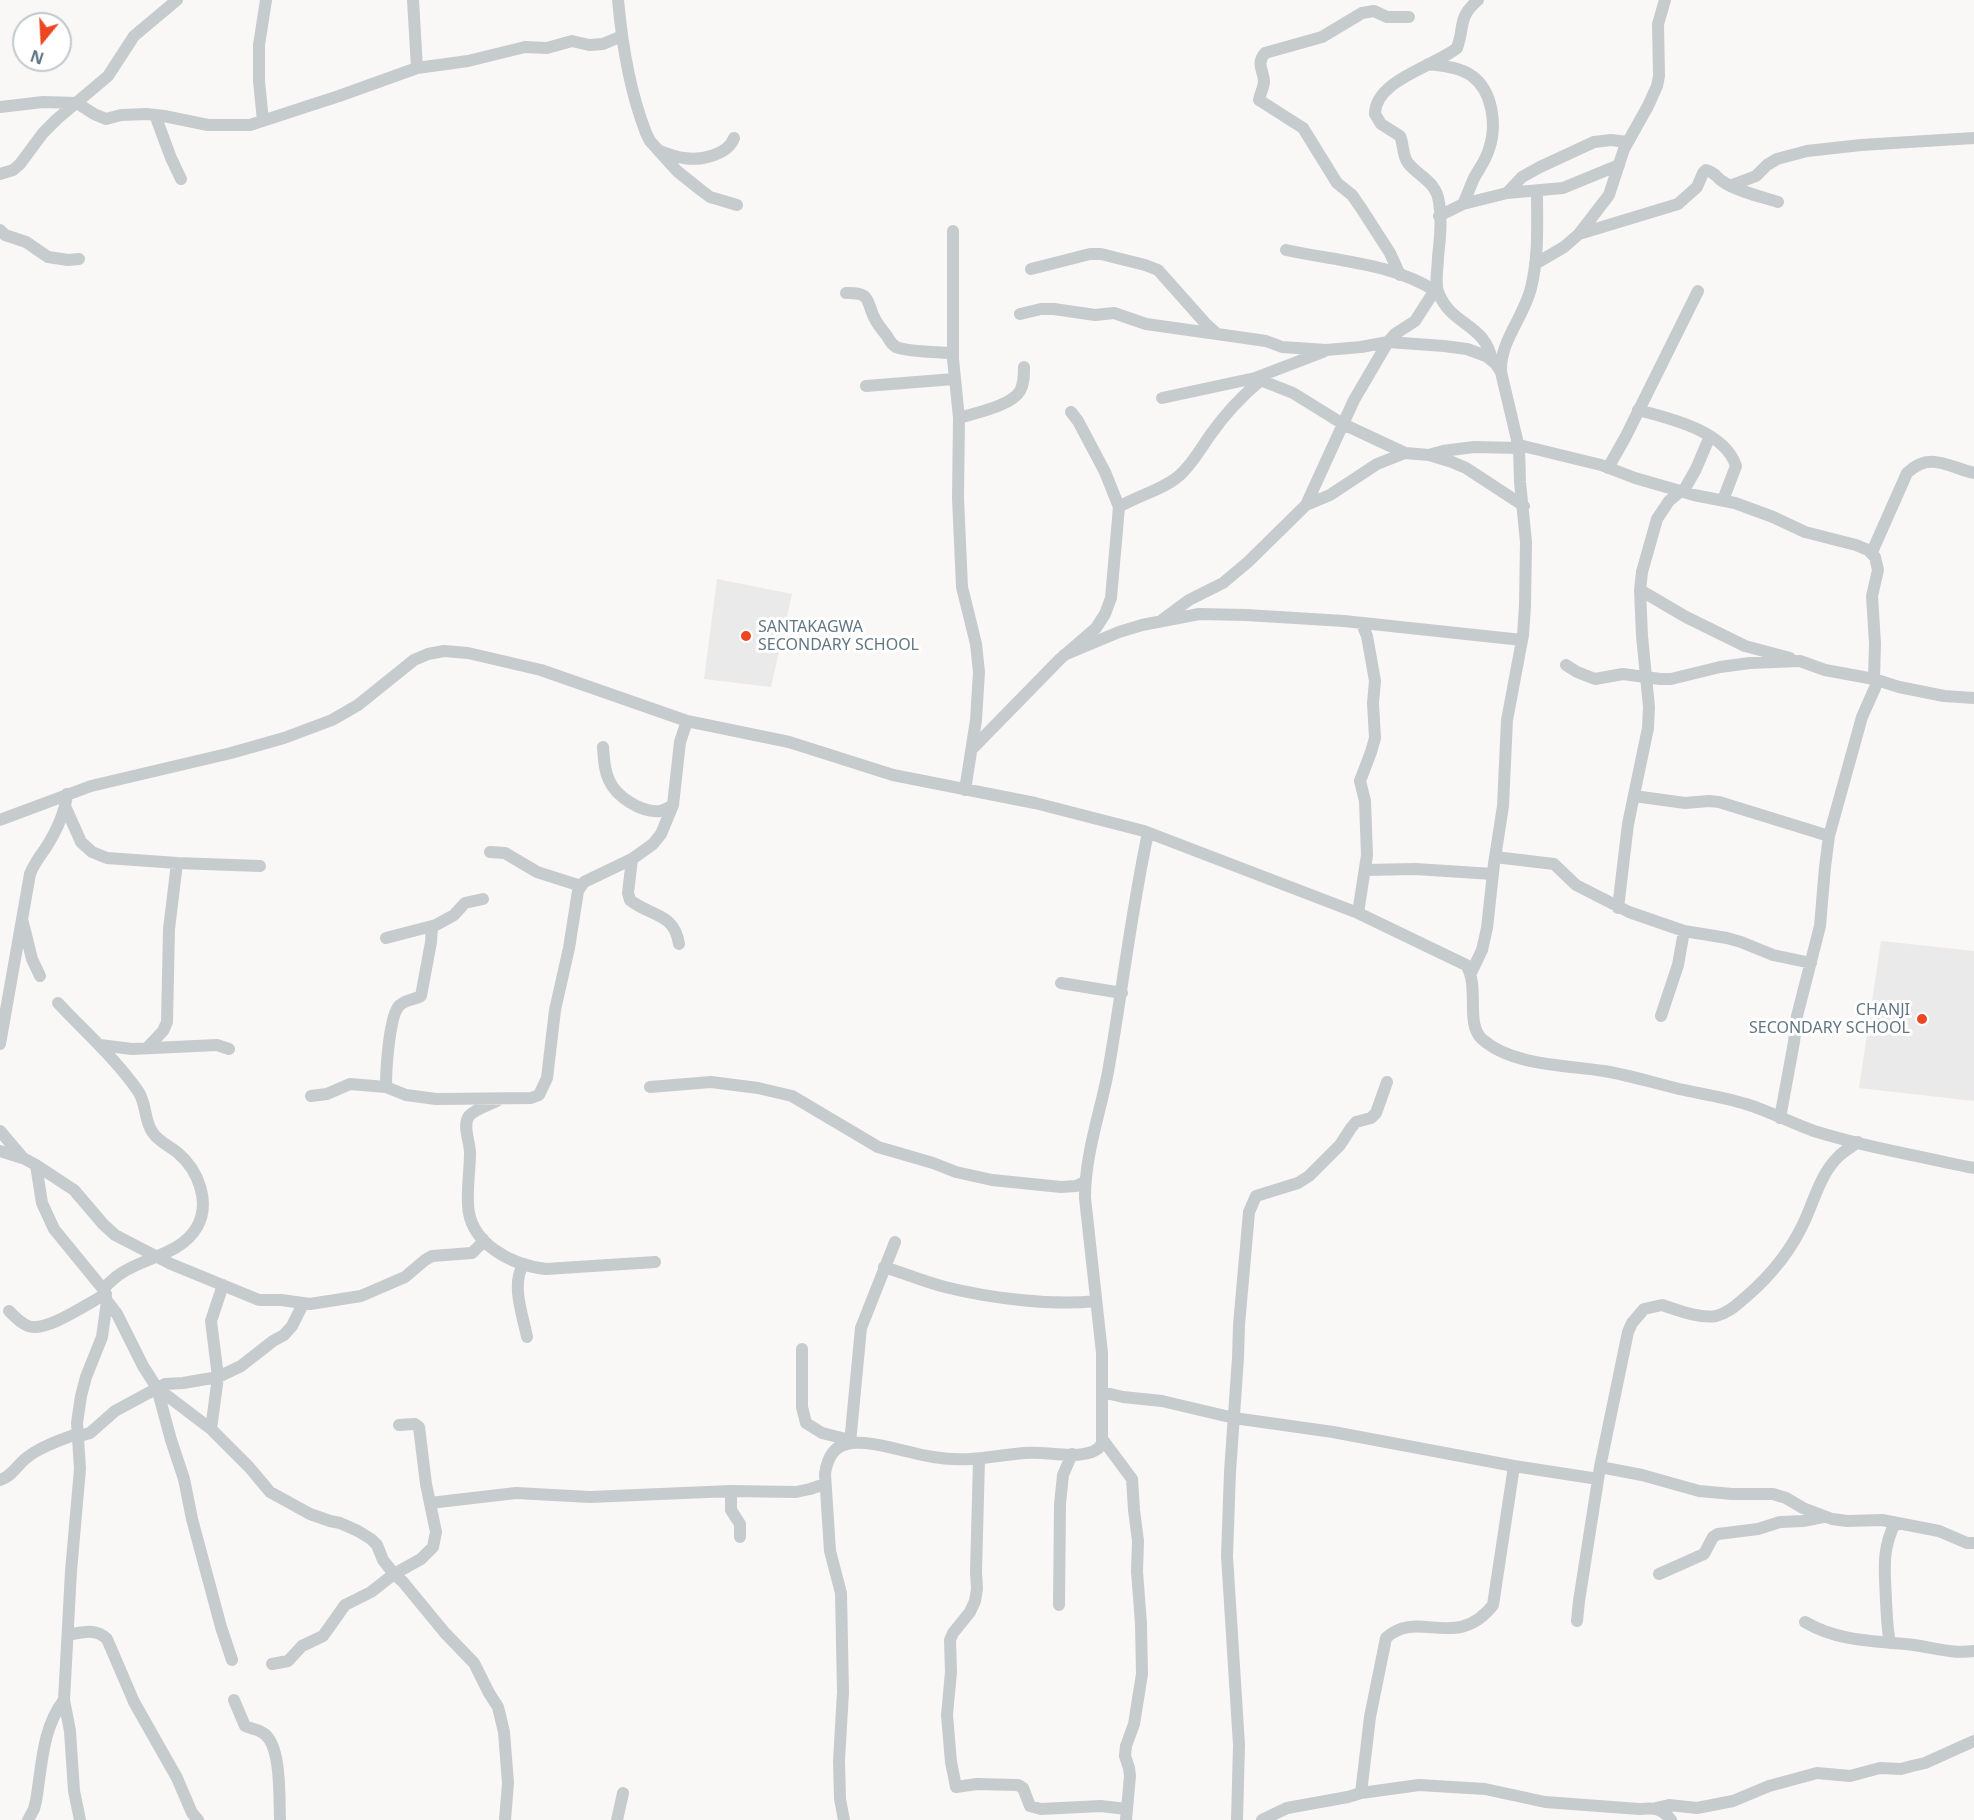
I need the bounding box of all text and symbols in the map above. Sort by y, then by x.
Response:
north arrow [12,12,72,72]
text: N [27,45,47,70]
place label: SANTAKAGWA SECONDARY SCHOOL [758,617,919,655]
marker: SANTAKAGWA SECONDARY SCHOOL [739,629,753,643]
place label: CHANJI SECONDARY SCHOOL [1749,1000,1910,1038]
marker: CHANJI SECONDARY SCHOOL [1915,1012,1929,1026]

